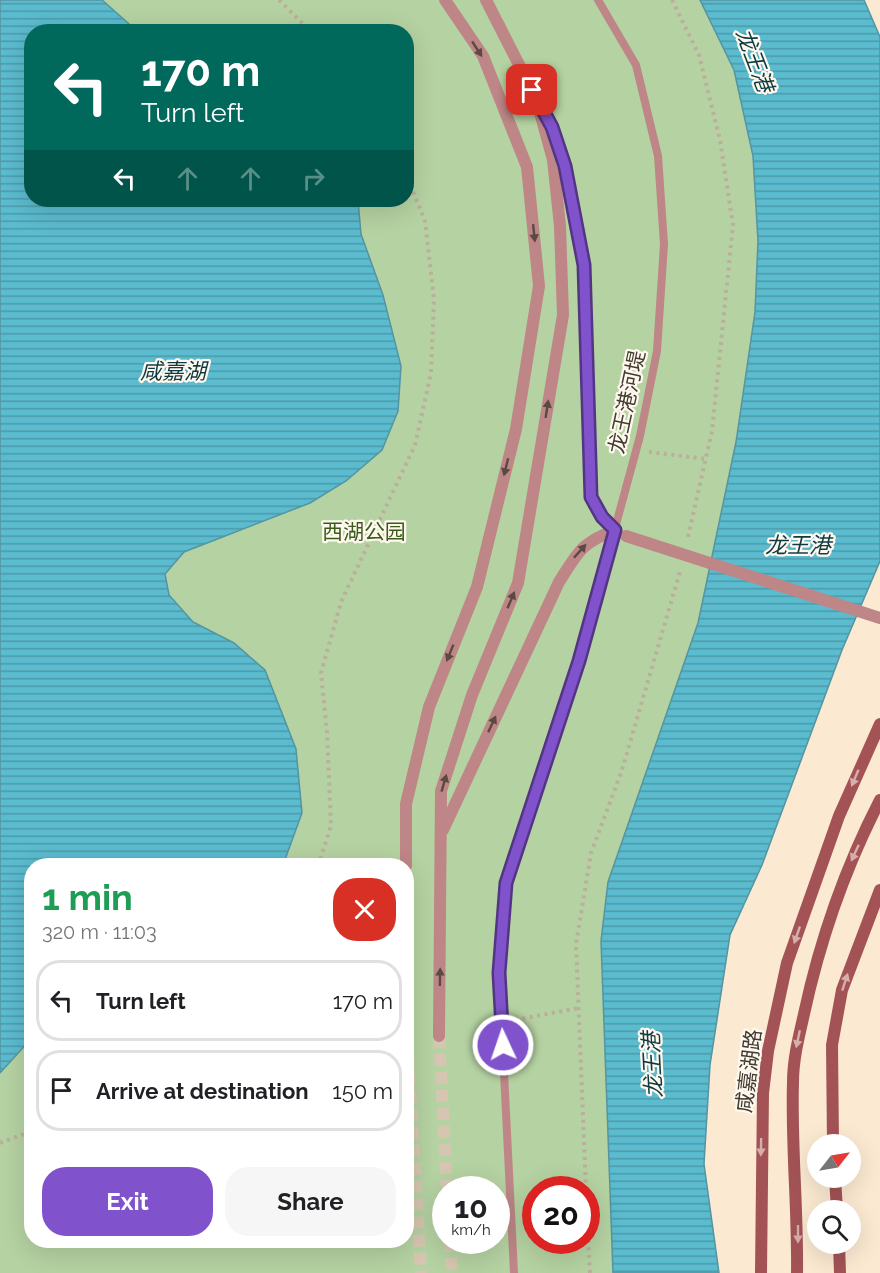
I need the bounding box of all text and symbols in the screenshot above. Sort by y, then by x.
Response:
water label: 龙王港 [731,25,780,98]
one-way arrow [472,40,483,57]
text: 170 m [141,47,260,96]
icon: left [42,48,120,126]
pin [506,64,557,115]
icon: arrive [515,73,548,106]
text: Turn left [141,97,244,128]
icon: left [108,162,141,195]
icon: ahead [171,162,204,195]
icon: ahead [234,162,267,195]
icon: right [297,162,330,195]
one-way arrow [529,224,539,243]
street label: 龙王港河堤 [603,348,650,456]
water label: 咸嘉湖 [140,358,209,384]
one-way arrow [543,399,552,418]
one-way arrow [501,458,511,476]
park label: 西湖公园 [322,519,406,544]
water label: 龙王港 [765,532,834,558]
one-way arrow [573,544,586,559]
one-way arrow [507,591,516,609]
one-way arrow [445,644,455,662]
one-way arrow [488,716,497,733]
one-way arrow [851,769,860,786]
one-way arrow [440,774,449,792]
one-way arrow [850,844,859,861]
text: 1 min [42,876,133,918]
button: close [333,878,396,941]
text: 320 m · 11:03 [42,920,157,944]
one-way arrow [792,927,801,945]
one-way arrow [435,968,445,987]
one-way arrow [841,973,850,991]
icon: left [45,984,78,1017]
text: Turn left [96,988,186,1014]
text: 170 m [333,988,393,1014]
position arrow [471,1013,535,1077]
water label: 龙王港 [637,1028,667,1099]
street label: 咸嘉湖路 [731,1028,766,1114]
one-way arrow [793,1030,802,1049]
icon: arrive [45,1074,78,1107]
text: Arrive at destination [96,1078,309,1104]
text: 150 m [332,1078,393,1104]
north arrow [807,1134,861,1188]
map controls [807,1134,861,1254]
one-way arrow [756,1138,766,1157]
button: Exit [42,1167,213,1236]
button: Share [225,1167,396,1236]
speed limit sign: 20 [522,1176,600,1254]
text: 10 [454,1190,488,1225]
button: search [807,1200,861,1254]
text: km/h [451,1221,491,1239]
one-way arrow [793,1224,803,1243]

